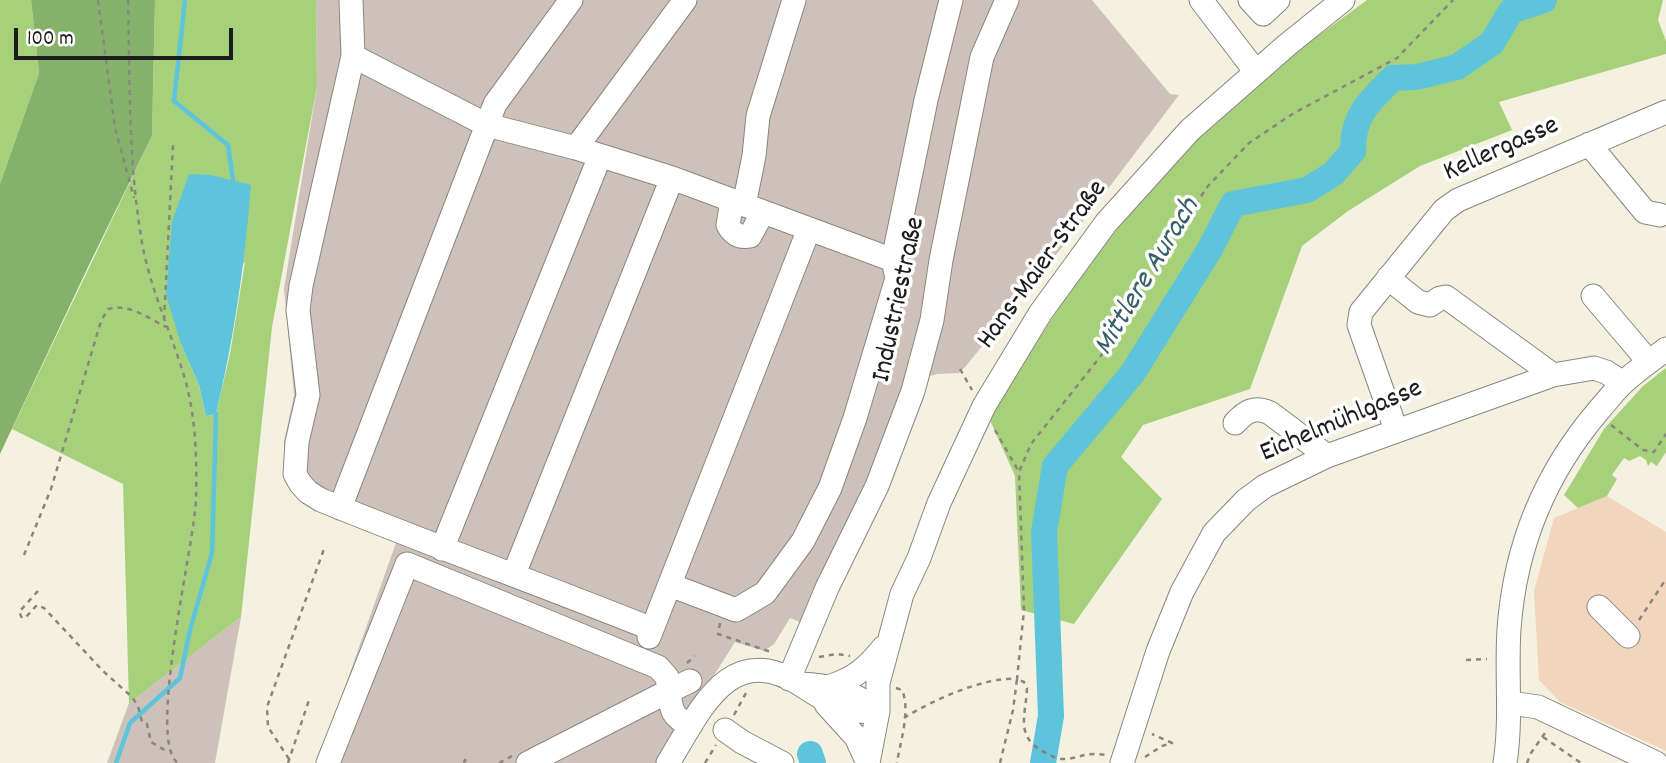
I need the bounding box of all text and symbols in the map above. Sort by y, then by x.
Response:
scale bar [18,14,236,58]
text: 100 m [27,25,74,55]
street label: Kellergasse [1439,111,1565,191]
street label: Hans-Maier-Straße [971,175,1117,357]
water label: Mittlere Aurach [1088,193,1210,363]
street label: Industriestraße [867,214,935,386]
street label: Eichelmühlgasse [1256,374,1428,472]

